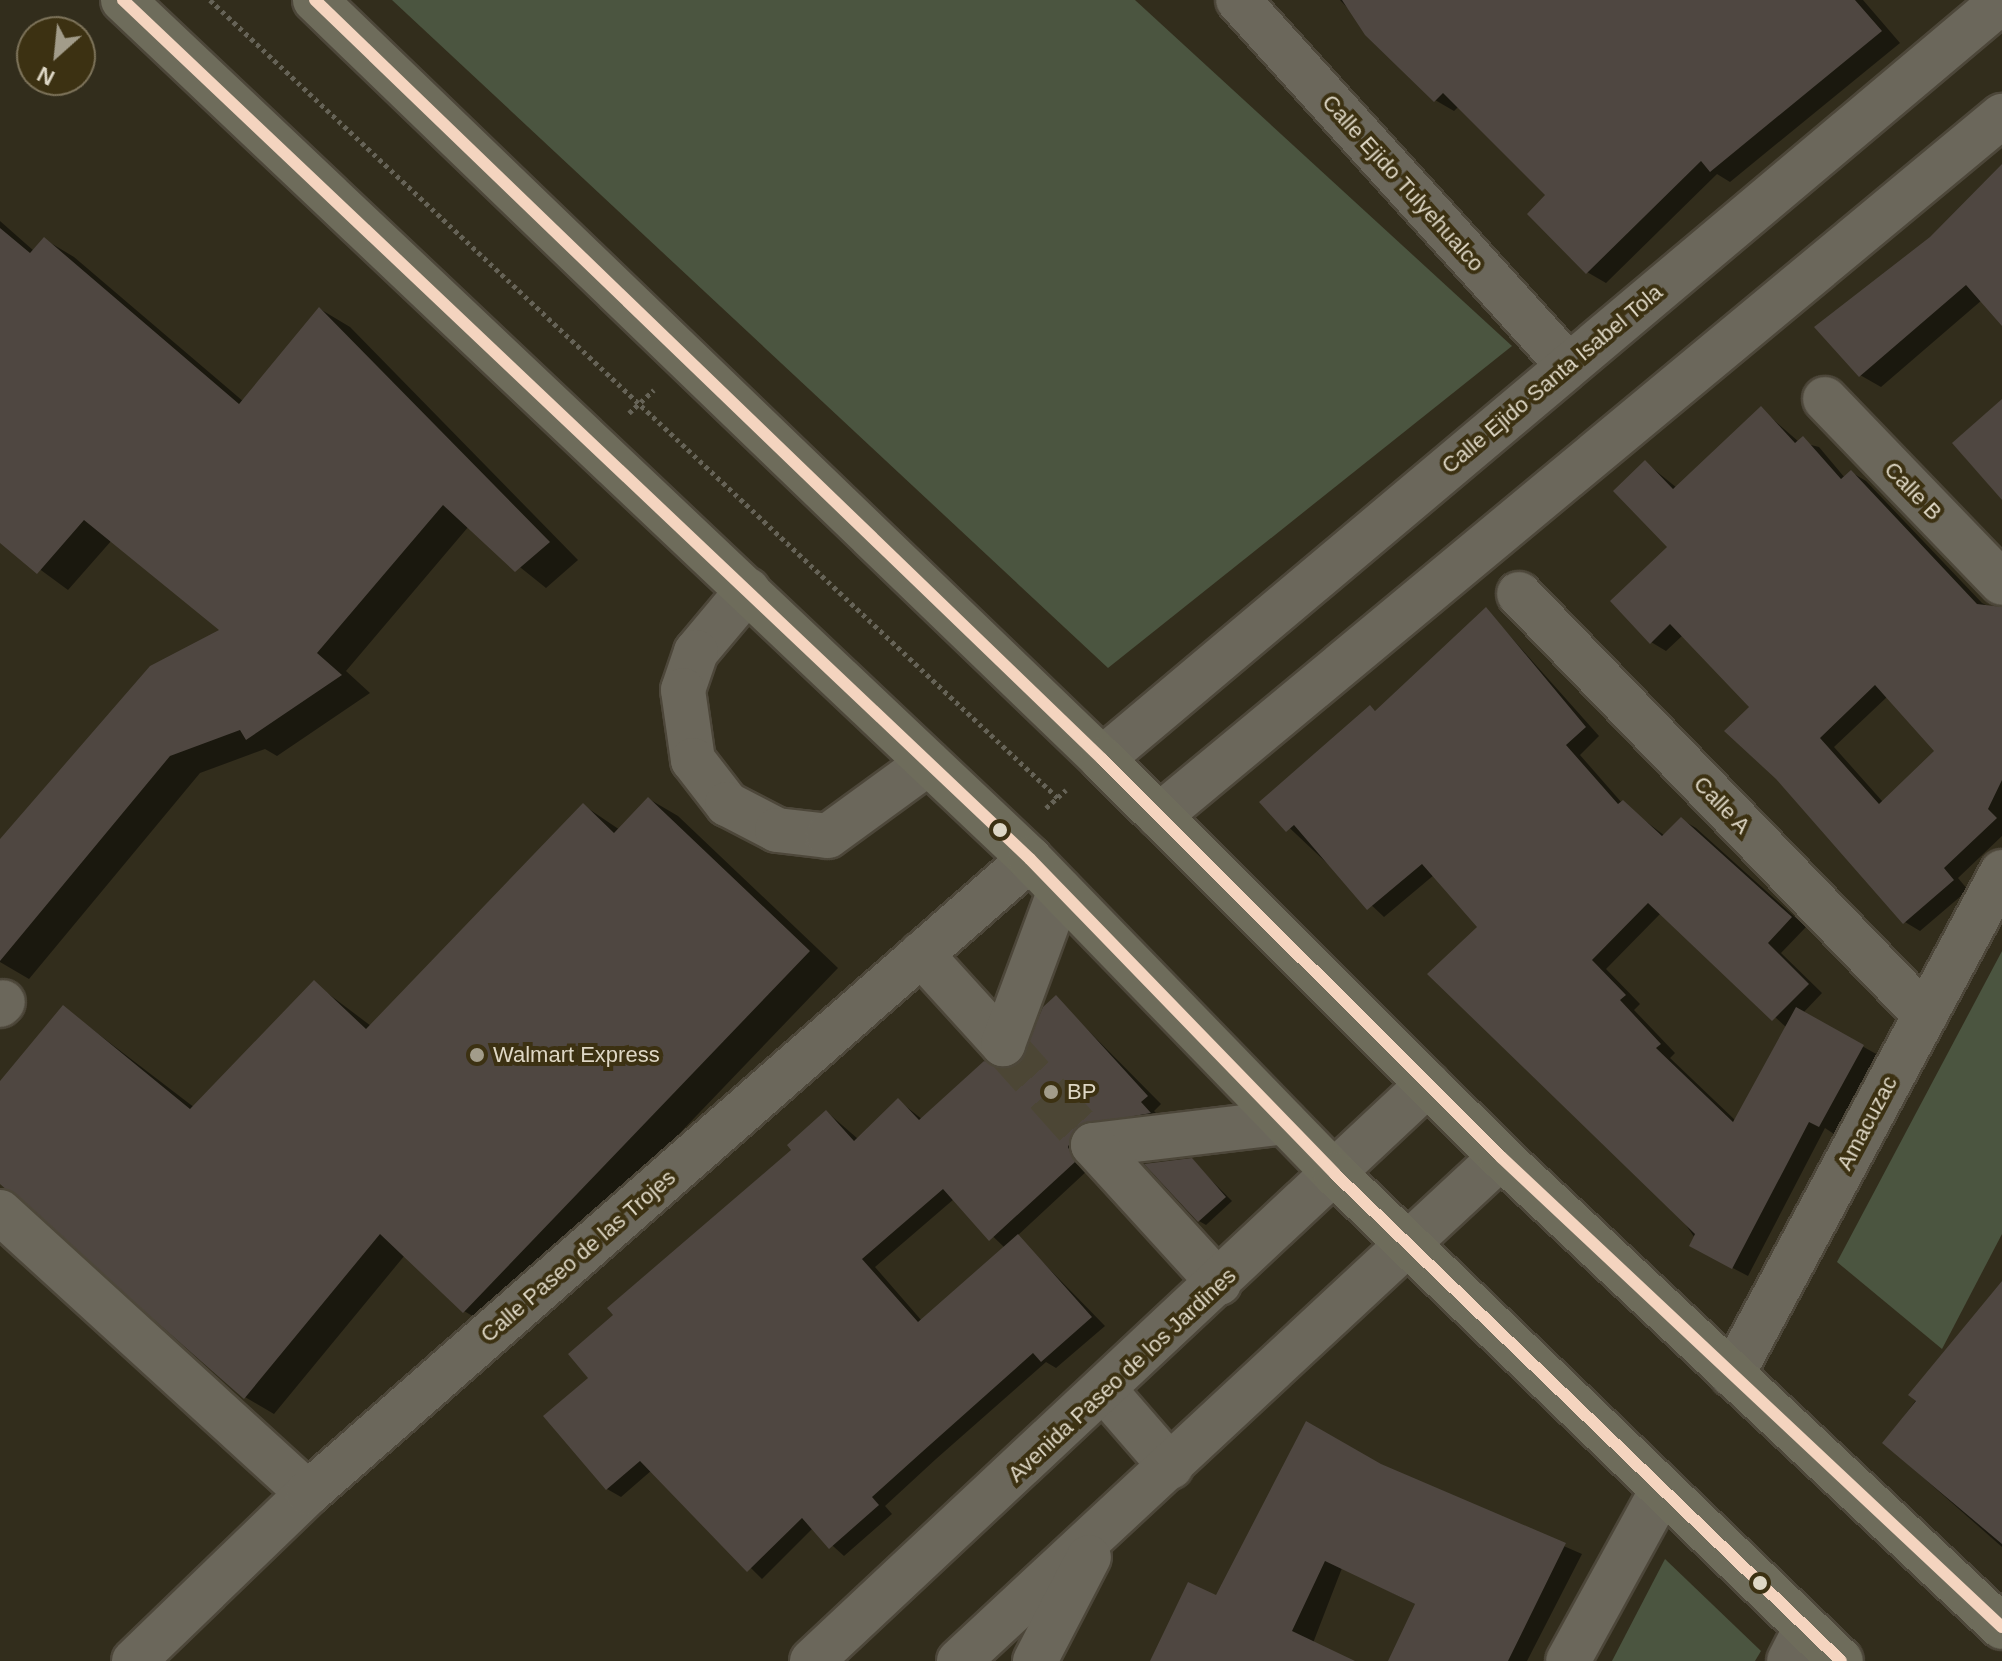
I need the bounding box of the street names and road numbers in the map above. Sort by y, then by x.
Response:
street label: Calle Ejido Tulyehualco [1317,89,1489,277]
street label: Calle Ejido Santa Isabel Tola [1436,279,1668,479]
street label: Calle B [1879,456,1947,526]
street label: Calle A [1688,770,1756,840]
street label: Amacuzac [1831,1071,1903,1175]
street label: Calle Paseo de las Trojes [475,1164,681,1348]
street label: Avenida Paseo de los Jardines [1003,1262,1241,1488]

